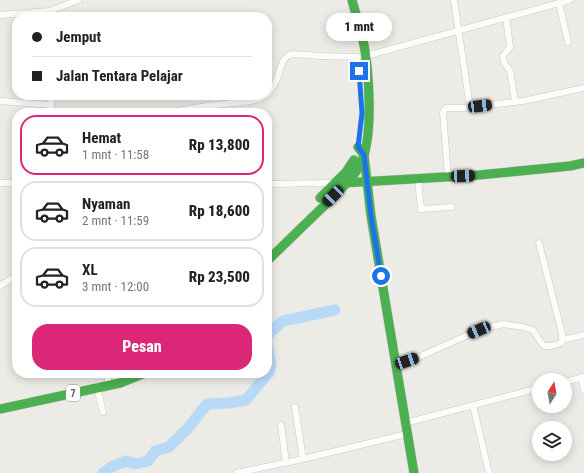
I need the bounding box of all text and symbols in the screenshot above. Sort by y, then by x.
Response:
callout: 1 mnt [326,13,392,41]
text: 1 mnt [344,19,374,34]
text: Jemput [56,28,101,46]
route end [350,62,368,80]
text: Jalan Tentara Pelajar [56,67,183,85]
car [467,99,493,113]
icon: car [34,127,70,163]
text: Hemat [82,129,121,147]
text: Rp 13,800 [189,136,250,154]
text: 1 mnt · 11:58 [82,147,149,162]
car [451,170,475,182]
car [320,183,346,209]
icon: car [34,193,70,229]
text: Nyaman [82,195,130,213]
text: Rp 18,600 [189,202,250,220]
text: 2 mnt · 11:59 [82,213,149,228]
icon: car [34,259,70,295]
text: XL [82,261,98,279]
route start [372,267,390,285]
text: Rp 23,500 [189,268,250,286]
text: 3 mnt · 12:00 [82,279,149,294]
car [466,320,492,340]
button: Pesan [32,324,252,370]
car [394,351,420,371]
north arrow [532,373,572,413]
map controls [532,373,572,461]
road number: 7 [66,385,80,401]
button: layers [532,421,572,461]

